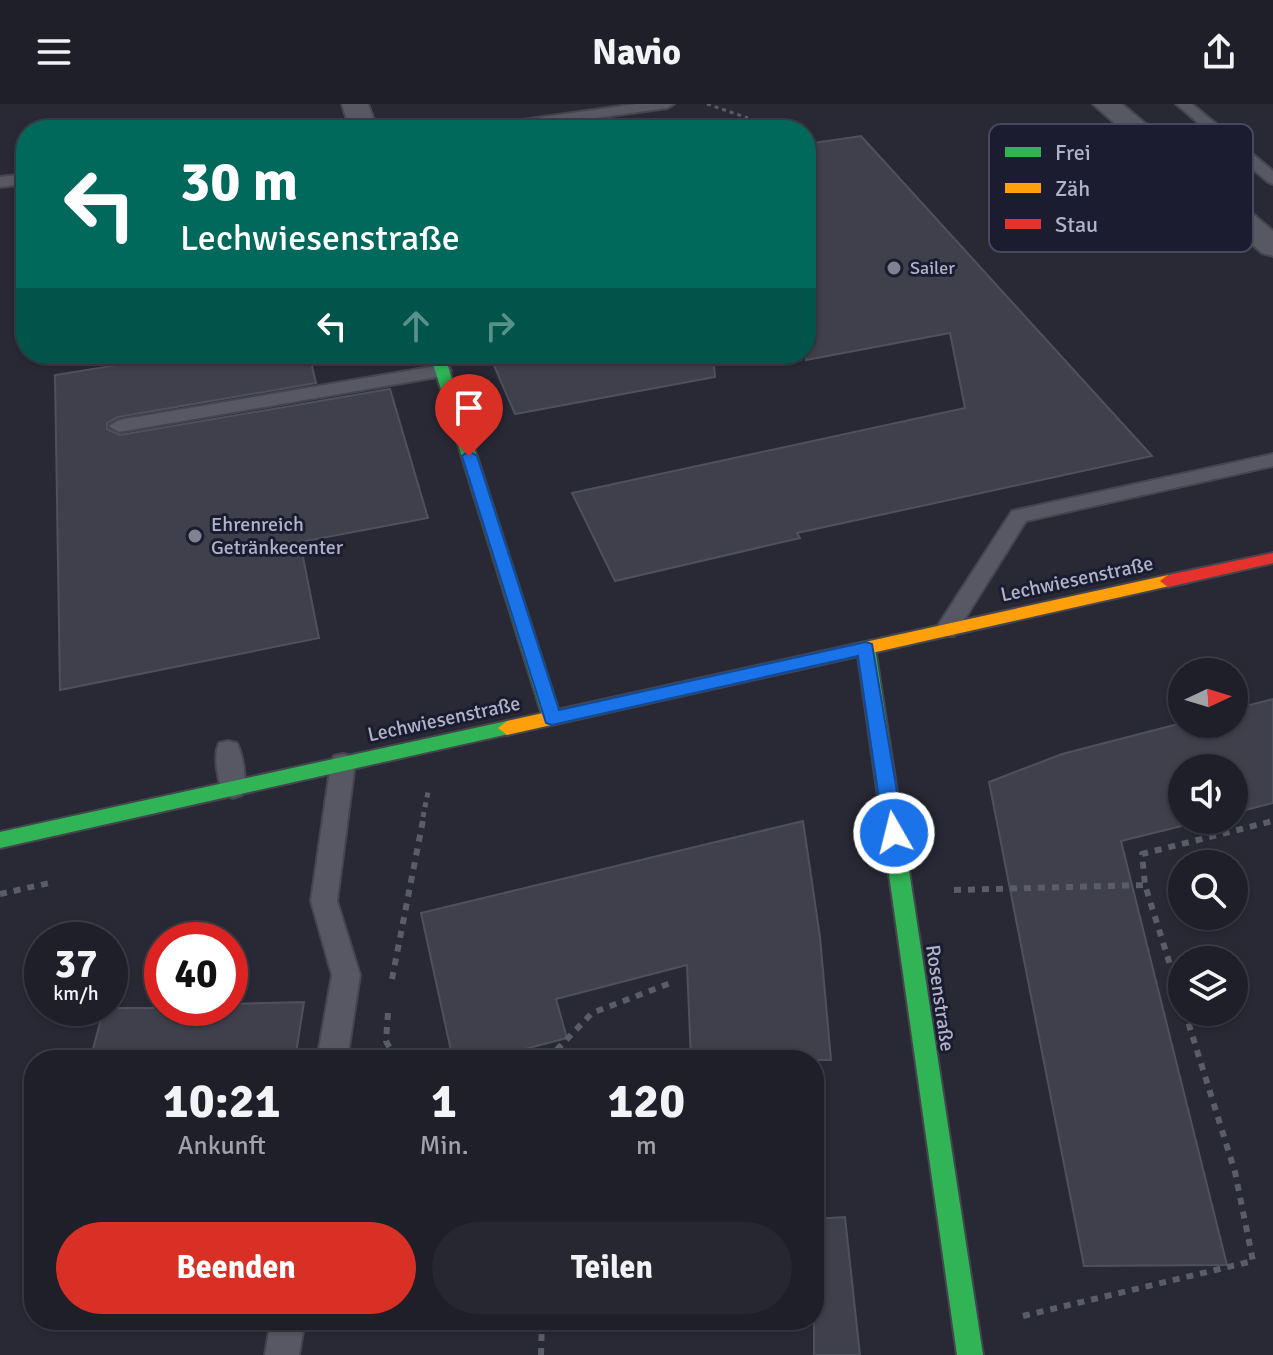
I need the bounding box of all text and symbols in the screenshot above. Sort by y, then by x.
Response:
icon: menu [32,30,76,74]
text: Navio [592,30,681,75]
icon: share [1197,30,1241,74]
legend [989,124,1253,252]
text: Frei [1055,139,1091,166]
text: 30 m [180,147,298,216]
icon: left [48,152,152,256]
text: Zäh [1055,175,1090,202]
text: Stau [1055,211,1098,238]
text: Lechwiesenstraße [180,216,460,261]
place label: Sailer [910,257,955,279]
marker: Sailer [885,259,903,277]
icon: left [310,304,354,348]
icon: ahead [394,304,438,348]
icon: right [478,304,522,348]
pin [435,374,503,456]
icon: arrive [447,386,491,430]
place label: Ehrenreich Getränkecenter [211,512,344,560]
marker: Ehrenreich Getränkecenter [186,527,204,545]
street label: Lechwiesenstraße [998,551,1156,607]
north arrow [1168,658,1248,738]
map controls [1168,658,1248,1026]
street label: Lechwiesenstraße [365,691,523,747]
button: sound [1168,754,1248,834]
position arrow [852,791,936,875]
button: search [1168,850,1248,930]
speed limit sign: 40 [144,922,248,1026]
text: 37 [54,939,98,989]
street label: Rosenstraße [920,943,960,1053]
button: layers [1168,946,1248,1026]
text: km/h [53,981,99,1006]
text: 10:21 [163,1072,281,1131]
text: 1 [431,1072,457,1131]
text: 120 [607,1072,685,1131]
text: Ankunft [178,1130,266,1162]
text: Min. [419,1130,469,1162]
text: m [636,1130,657,1162]
button: Beenden [56,1222,416,1314]
button: Teilen [432,1222,792,1314]

